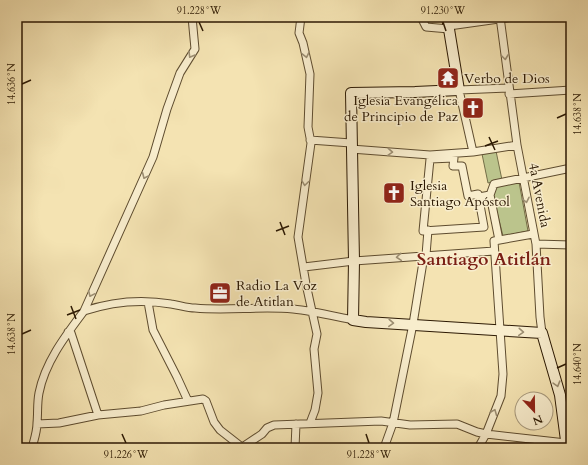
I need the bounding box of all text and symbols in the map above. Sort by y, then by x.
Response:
text: 91.228°W [177,4,222,18]
text: 91.230°W [421,4,466,18]
one-way arrow [189,51,196,58]
one-way arrow [301,52,309,58]
one-way arrow [500,54,509,61]
text: 14.636°N [5,63,19,105]
temple icon: Verbo de Dios [435,65,461,91]
place label: Verbo de Dios [464,69,550,88]
place label: Iglesia Evangélica de Principio de Paz [344,91,459,126]
text: 14.638°N [571,93,585,135]
church icon: Iglesia Evangélica de Principio de Paz [460,95,486,121]
one-way arrow [387,147,393,156]
street label: 4a Avenida [524,161,555,229]
one-way arrow [142,171,150,179]
place label: Iglesia Santiago Apóstol [410,176,510,211]
one-way arrow [301,180,310,186]
church icon: Iglesia Santiago Apóstol [381,180,407,206]
one-way arrow [522,197,530,203]
district label: Santiago Atitlán [417,247,552,272]
one-way arrow [396,252,402,261]
place label: Radio La Voz de Atitlan [236,276,318,311]
office icon: Radio La Voz de Atitlan [207,280,233,306]
one-way arrow [88,290,96,297]
text: 14.638°N [5,313,19,355]
one-way arrow [388,319,394,328]
one-way arrow [518,327,524,336]
text: 14.640°N [571,343,585,385]
one-way arrow [552,380,561,387]
north arrow [514,391,554,431]
one-way arrow [490,409,498,416]
text: N [530,411,545,429]
text: 91.226°W [104,448,149,462]
text: 91.228°W [347,448,392,462]

